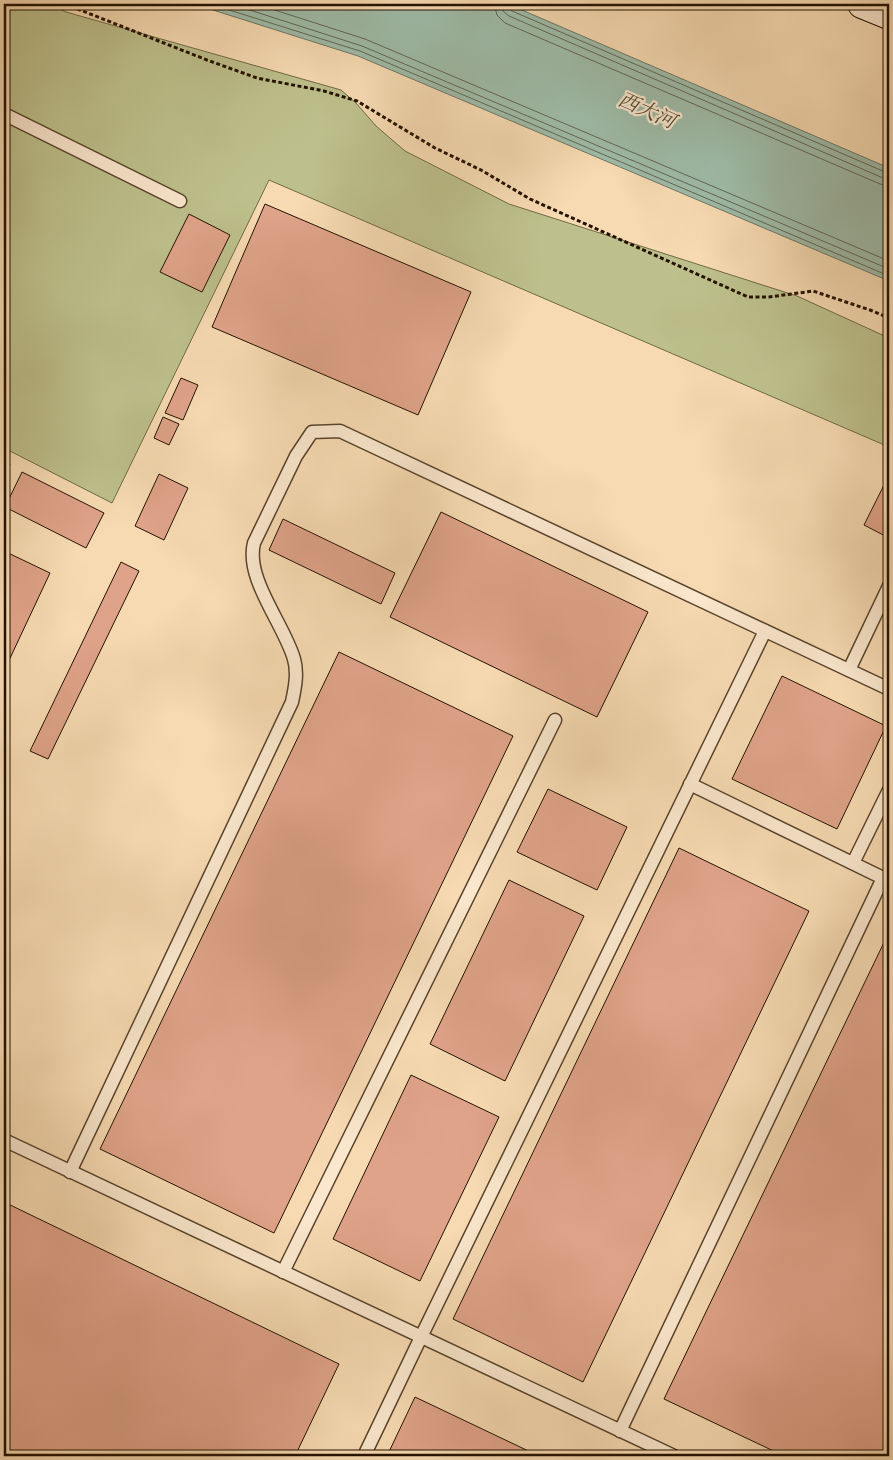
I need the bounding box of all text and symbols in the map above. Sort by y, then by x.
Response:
water label: 西大河 [614,87,682,135]

